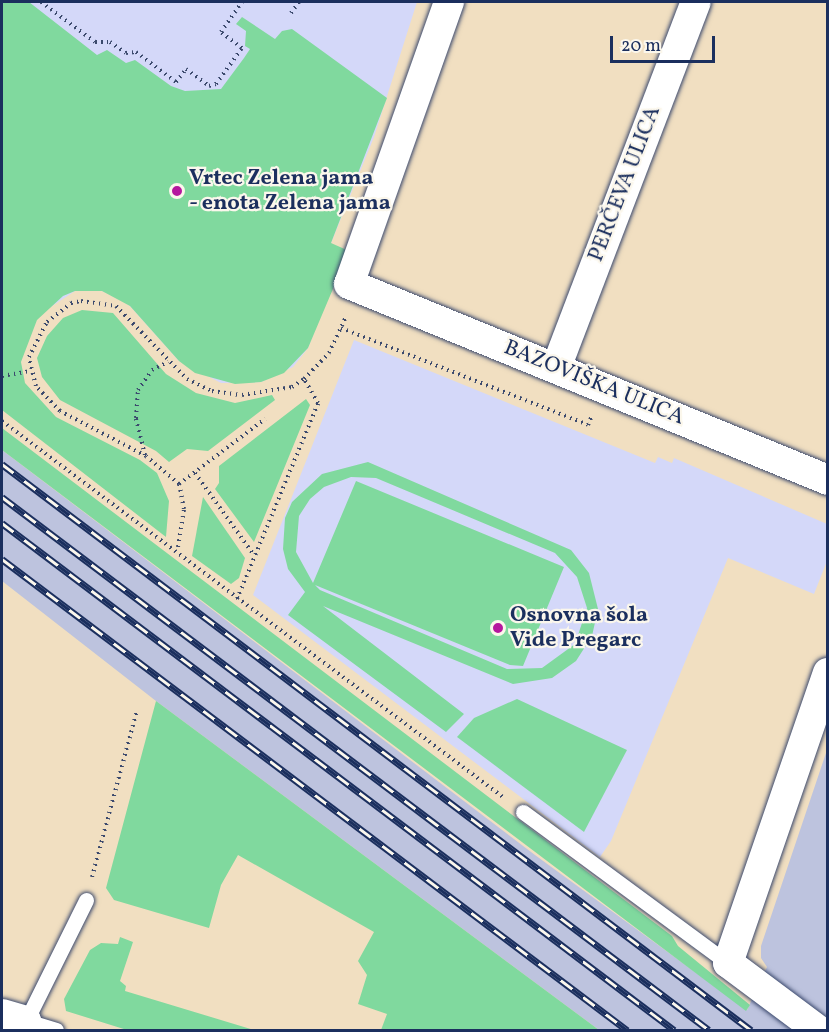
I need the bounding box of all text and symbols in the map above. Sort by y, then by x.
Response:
scale bar [613,24,718,62]
text: 20 m [621,34,661,59]
street label: PERČEVA ULICA [583,102,667,266]
place label: Vrtec Zelena jama - enota Zelena jama [189,165,392,216]
marker: Vrtec Zelena jama - enota Zelena jama [170,184,184,198]
street label: BAZOVIŠKA ULICA [500,335,688,431]
place label: Osnovna šola Vide Pregarc [510,602,648,654]
marker: Osnovna šola Vide Pregarc [491,621,505,635]

